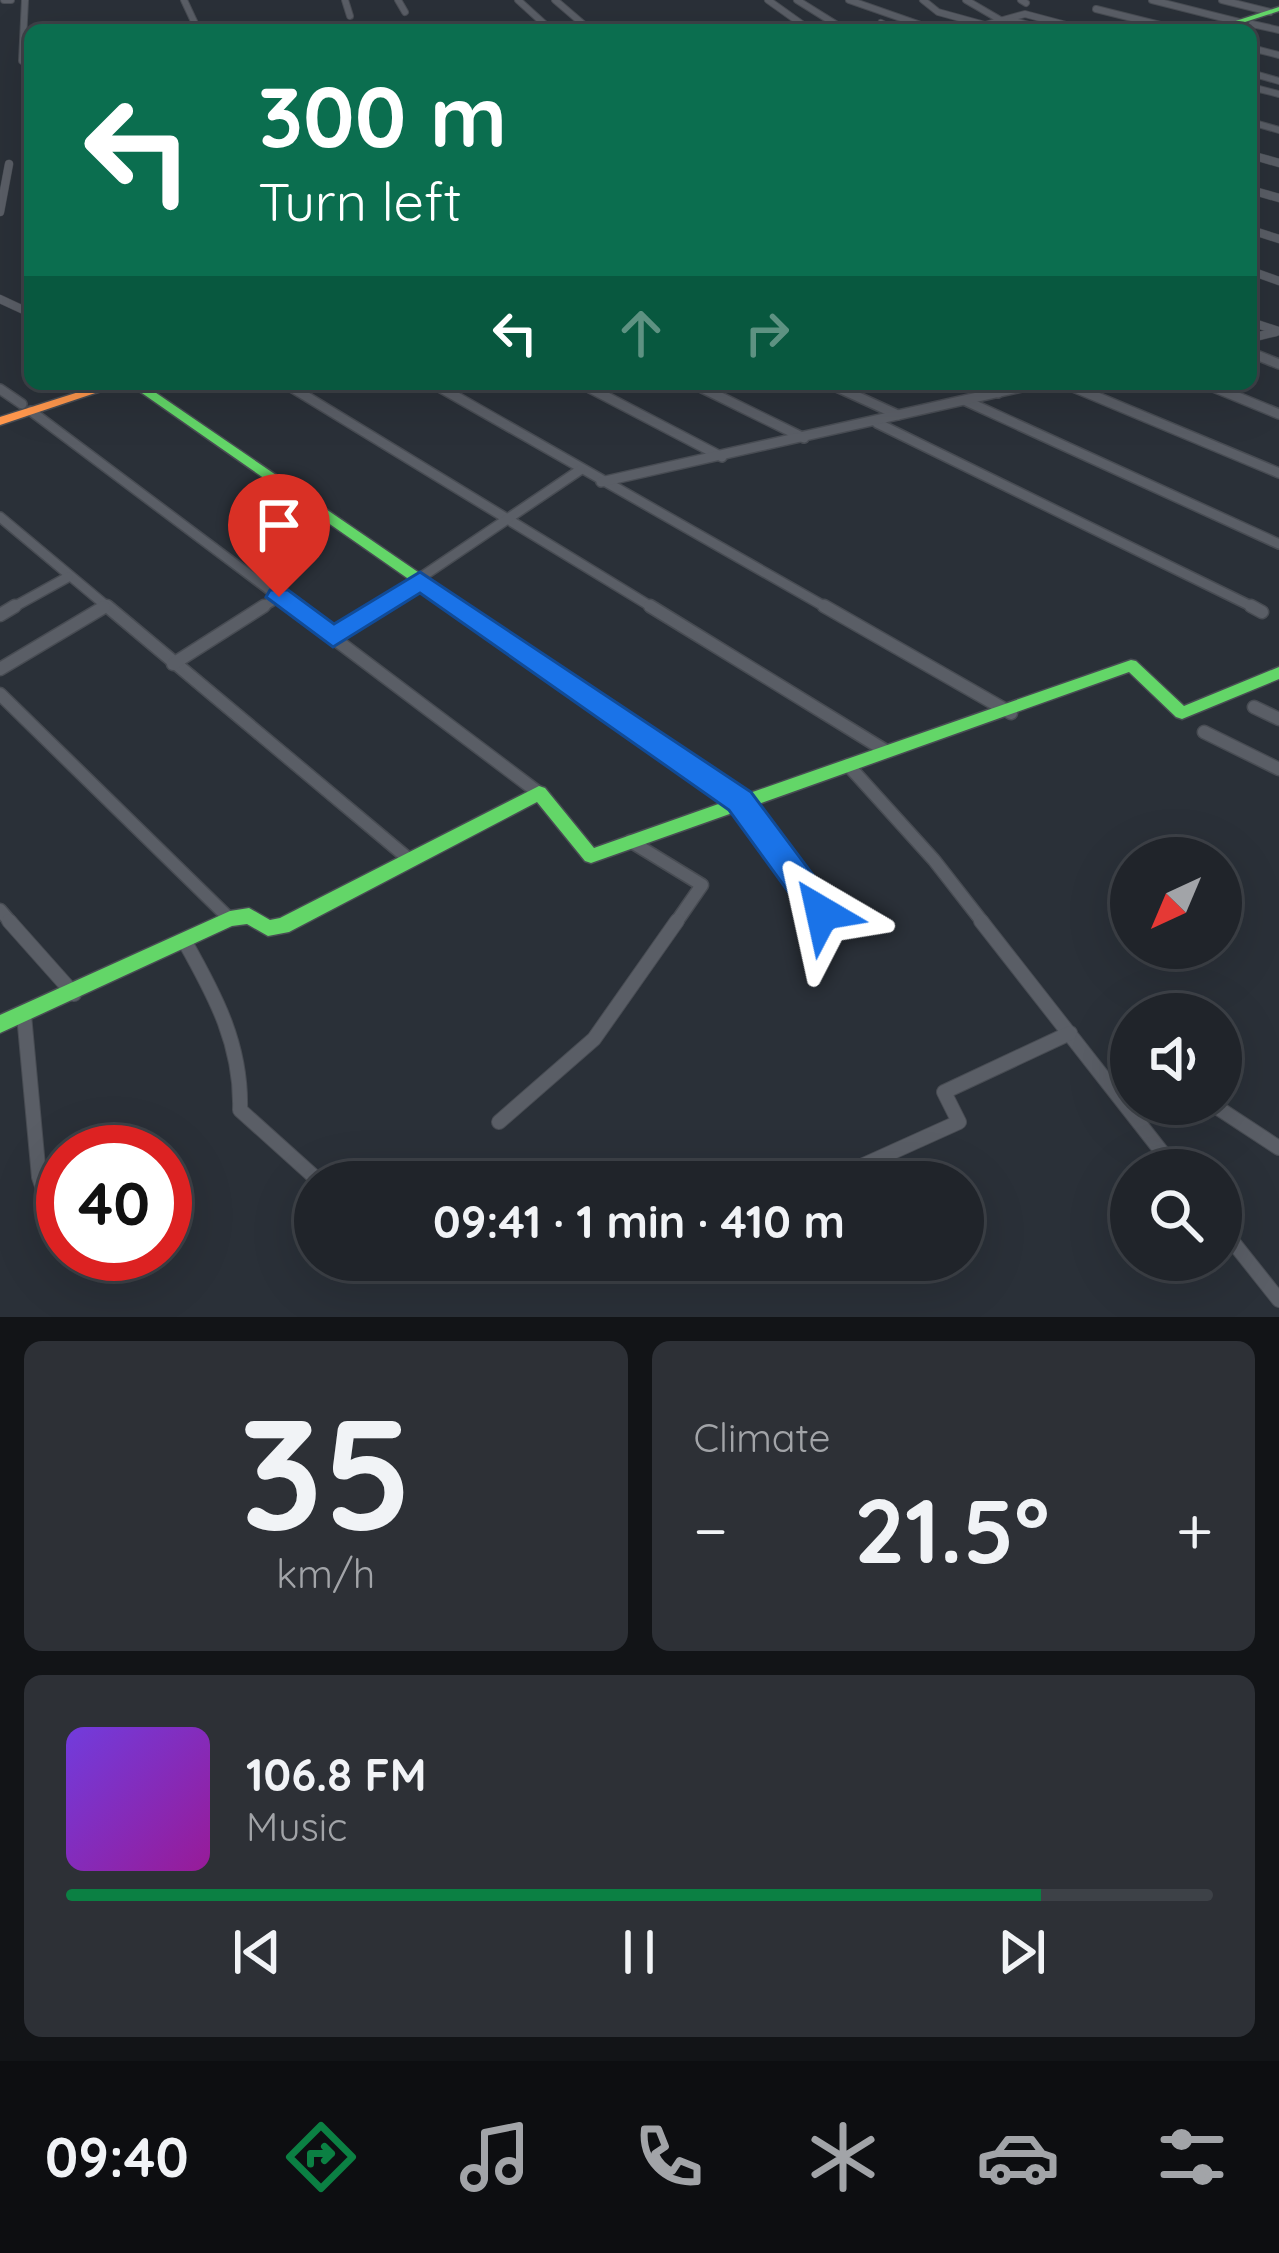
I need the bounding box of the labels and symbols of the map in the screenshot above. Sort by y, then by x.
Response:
pin [228,474,330,597]
north arrow [1110,837,1242,969]
position arrow [759,850,885,976]
speed limit sign: 40 [36,1125,192,1281]

